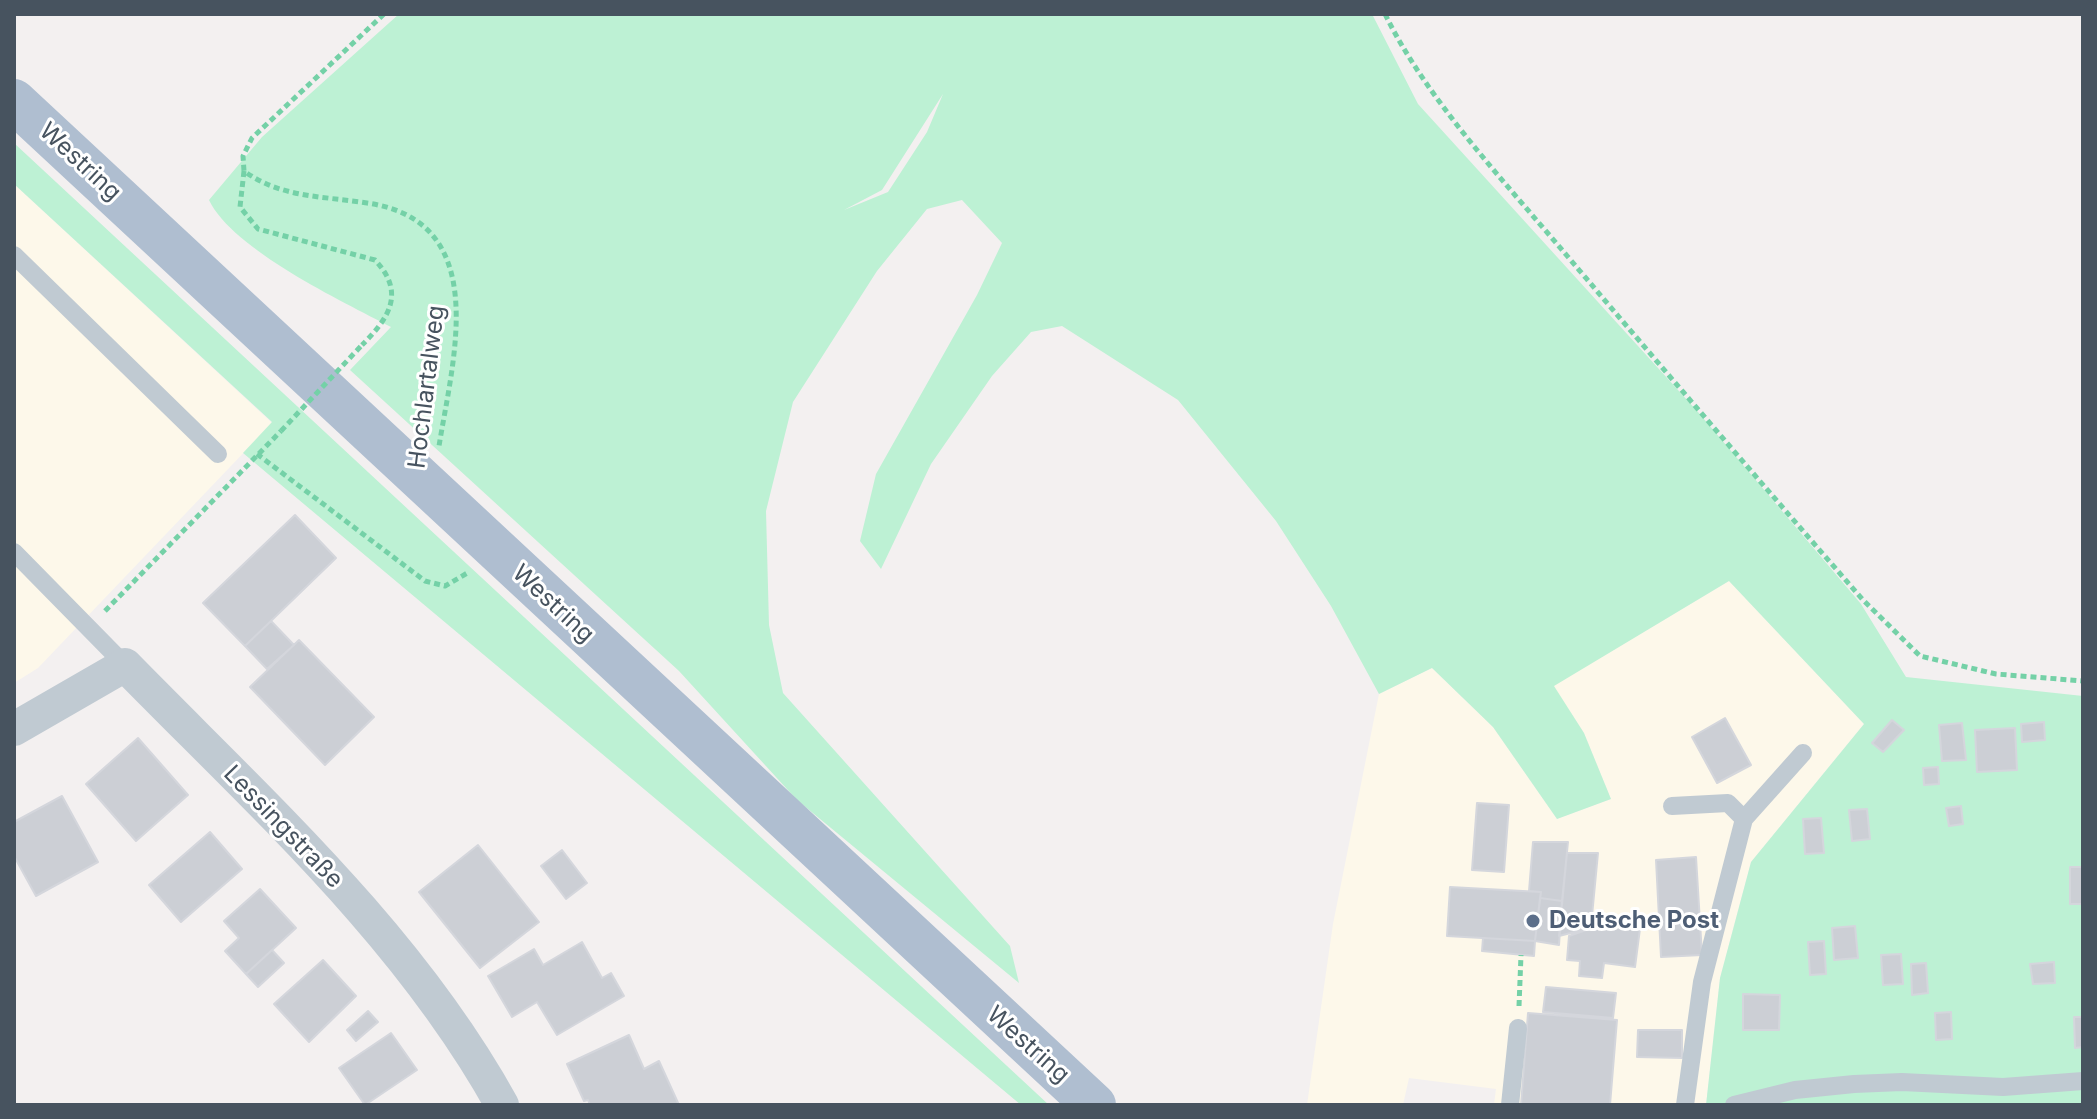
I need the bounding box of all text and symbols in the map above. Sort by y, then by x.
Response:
street label: Westring [33,117,127,207]
street label: Hochlartalweg [403,304,451,470]
street label: Westring [506,559,600,649]
street label: Lessingstraße [217,760,349,894]
place label: Deutsche Post [1549,907,1719,935]
marker: Deutsche Post [1524,912,1542,930]
street label: Westring [981,1000,1075,1090]

